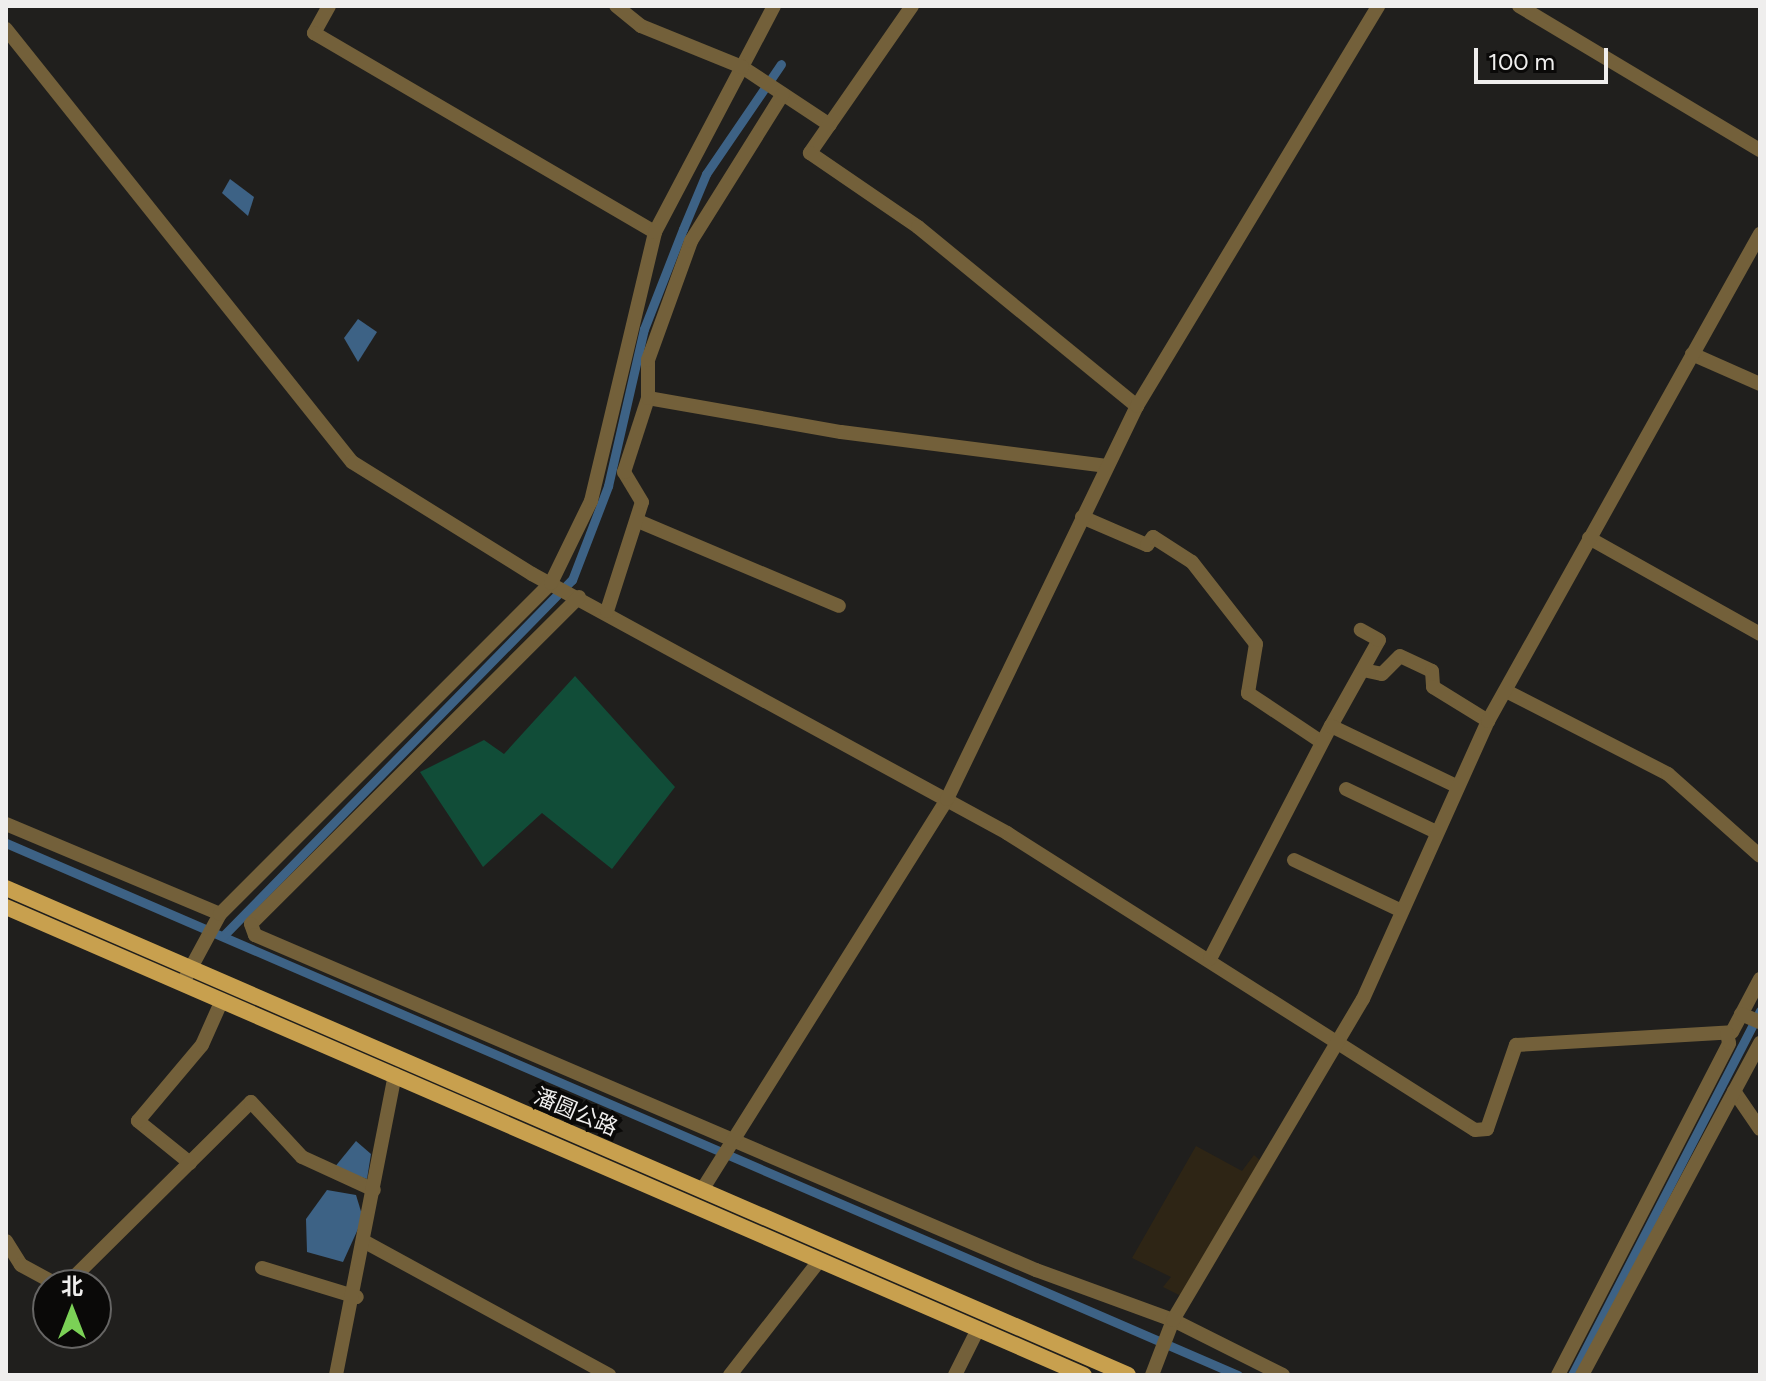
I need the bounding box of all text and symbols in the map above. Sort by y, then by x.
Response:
scale bar [1478,32,1612,82]
text: 100 m [1488,47,1555,76]
street label: 潘圆公路 [530,1083,622,1141]
north arrow [32,1269,112,1349]
text: 北 [61,1273,83,1300]

